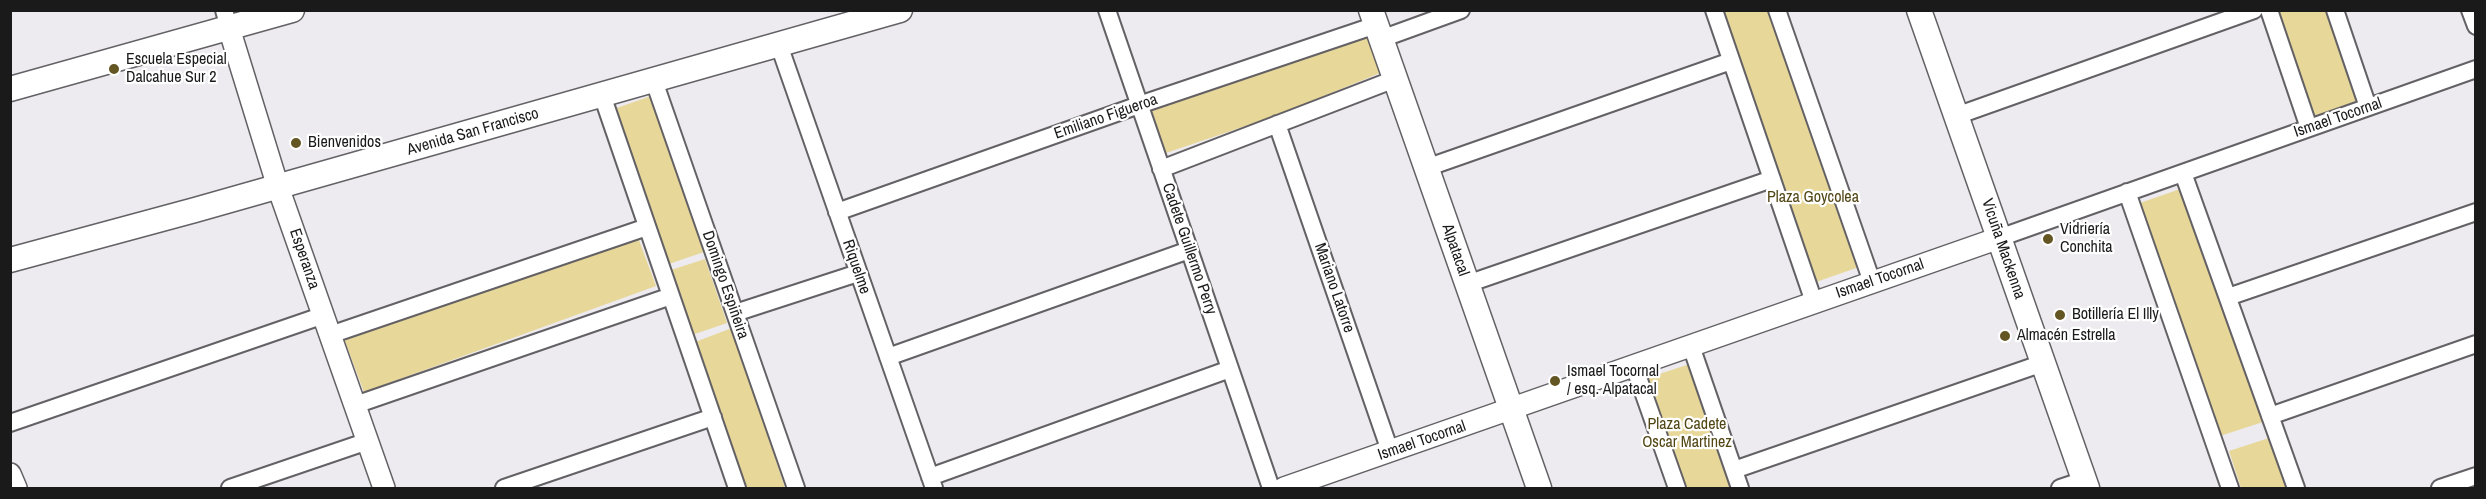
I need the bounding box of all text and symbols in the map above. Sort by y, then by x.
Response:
place label: Escuela Especial Dalcahue Sur 2 [126,50,227,88]
marker: Escuela Especial Dalcahue Sur 2 [107,62,121,76]
street label: Emiliano Figueroa [1052,90,1160,144]
street label: Ismael Tocornal [2291,94,2385,142]
street label: Avenida San Francisco [405,104,541,160]
place label: Bienvenidos [308,133,381,153]
marker: Bienvenidos [289,136,303,150]
street label: Cadete Guillermo Perry [1157,181,1221,317]
park label: Plaza Goycolea [1767,188,1859,208]
street label: Vicuña Mackenna [1977,196,2029,302]
place label: Vidriería Conchita [2060,220,2113,258]
street label: Alpatacal [1437,221,1473,279]
street label: Esperanza [285,226,323,292]
street label: Domingo Espiñeira [698,228,752,342]
marker: Vidriería Conchita [2041,232,2055,246]
street label: Riquelme [838,237,874,297]
street label: Mariano Latorre [1310,241,1358,335]
street label: Ismael Tocornal [1833,255,1927,303]
place label: Botillería El Illy [2072,305,2159,325]
marker: Botillería El Illy [2053,308,2067,322]
place label: Almacén Estrella [2017,326,2115,346]
marker: Almacén Estrella [1998,329,2012,343]
place label: Ismael Tocornal / esq. Alpatacal [1567,362,1659,400]
marker: Ismael Tocornal / esq. Alpatacal [1548,374,1562,388]
park label: Plaza Cadete Oscar Martinez [1642,415,1732,453]
street label: Ismael Tocornal [1375,417,1469,465]

